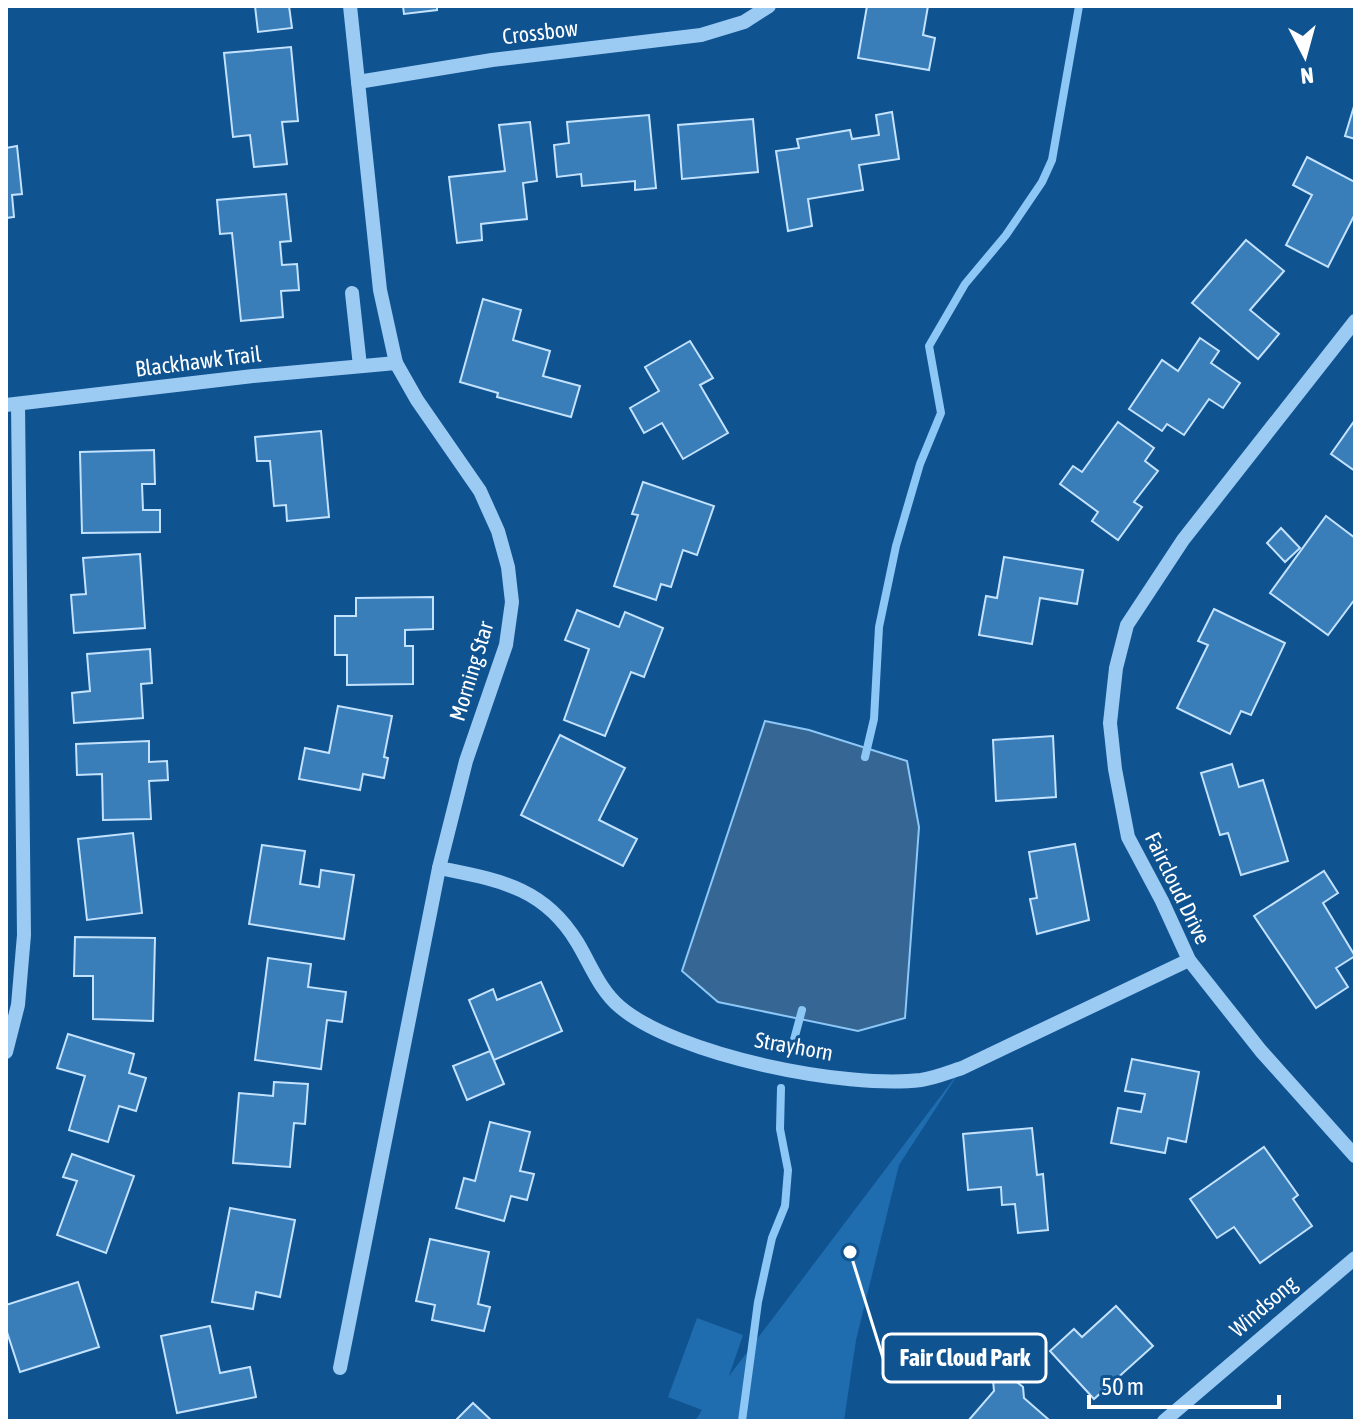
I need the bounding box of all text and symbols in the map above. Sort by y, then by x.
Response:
street label: Crossbow [501,14,579,50]
north arrow [1265,16,1345,96]
text: N [1299,62,1315,89]
street label: Blackhawk Trail [134,340,263,382]
street label: Morning Star [444,618,499,724]
street label: Faircloud Drive [1140,828,1216,948]
street label: Strayhorn [753,1026,835,1066]
street label: Windsong [1224,1269,1302,1342]
callout: Fair Cloud Park [883,1334,1046,1382]
text: Fair Cloud Park [900,1344,1031,1371]
scale bar [1089,1359,1279,1409]
text: 50 m [1101,1373,1144,1400]

